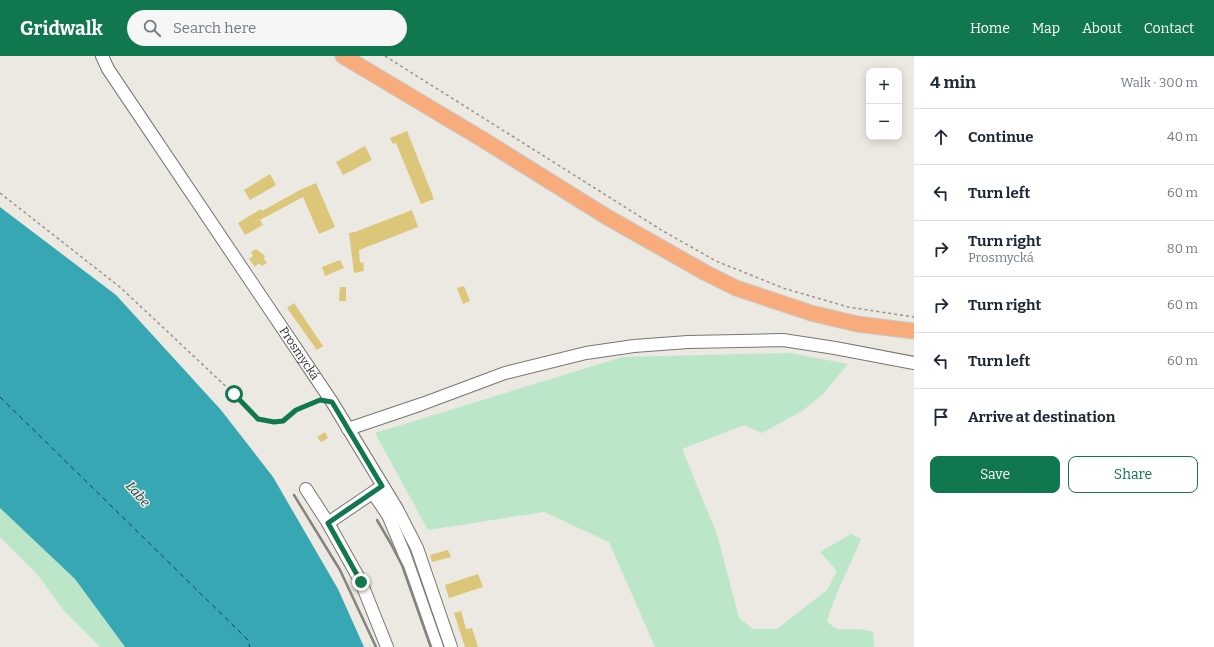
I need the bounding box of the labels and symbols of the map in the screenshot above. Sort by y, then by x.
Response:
street label: Prosmycká [276,324,322,383]
route start [225,385,243,403]
water label: Labe [123,478,153,510]
route end [352,573,370,591]

